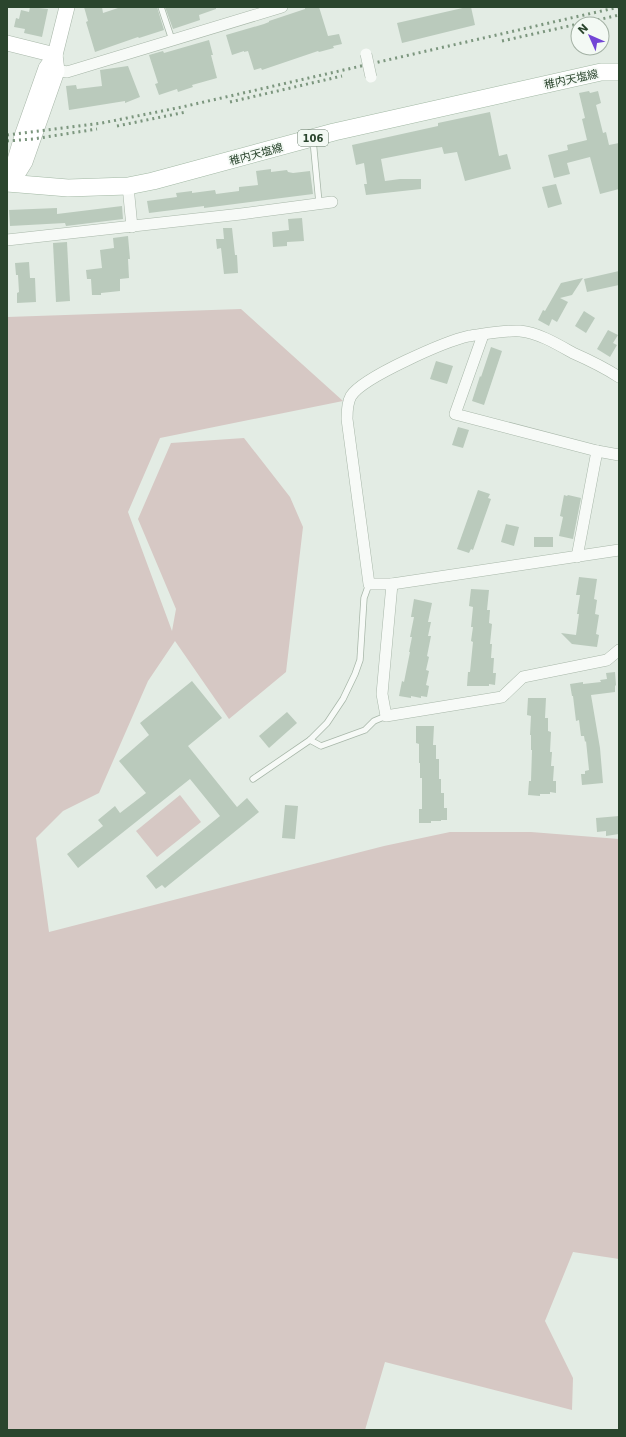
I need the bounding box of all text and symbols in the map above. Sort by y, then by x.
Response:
north arrow [570,16,610,56]
text: N [575,21,591,37]
street label: 稚内天塩線 [543,67,599,92]
road number: 106 [298,130,328,146]
street label: 稚内天塩線 [228,141,284,168]

